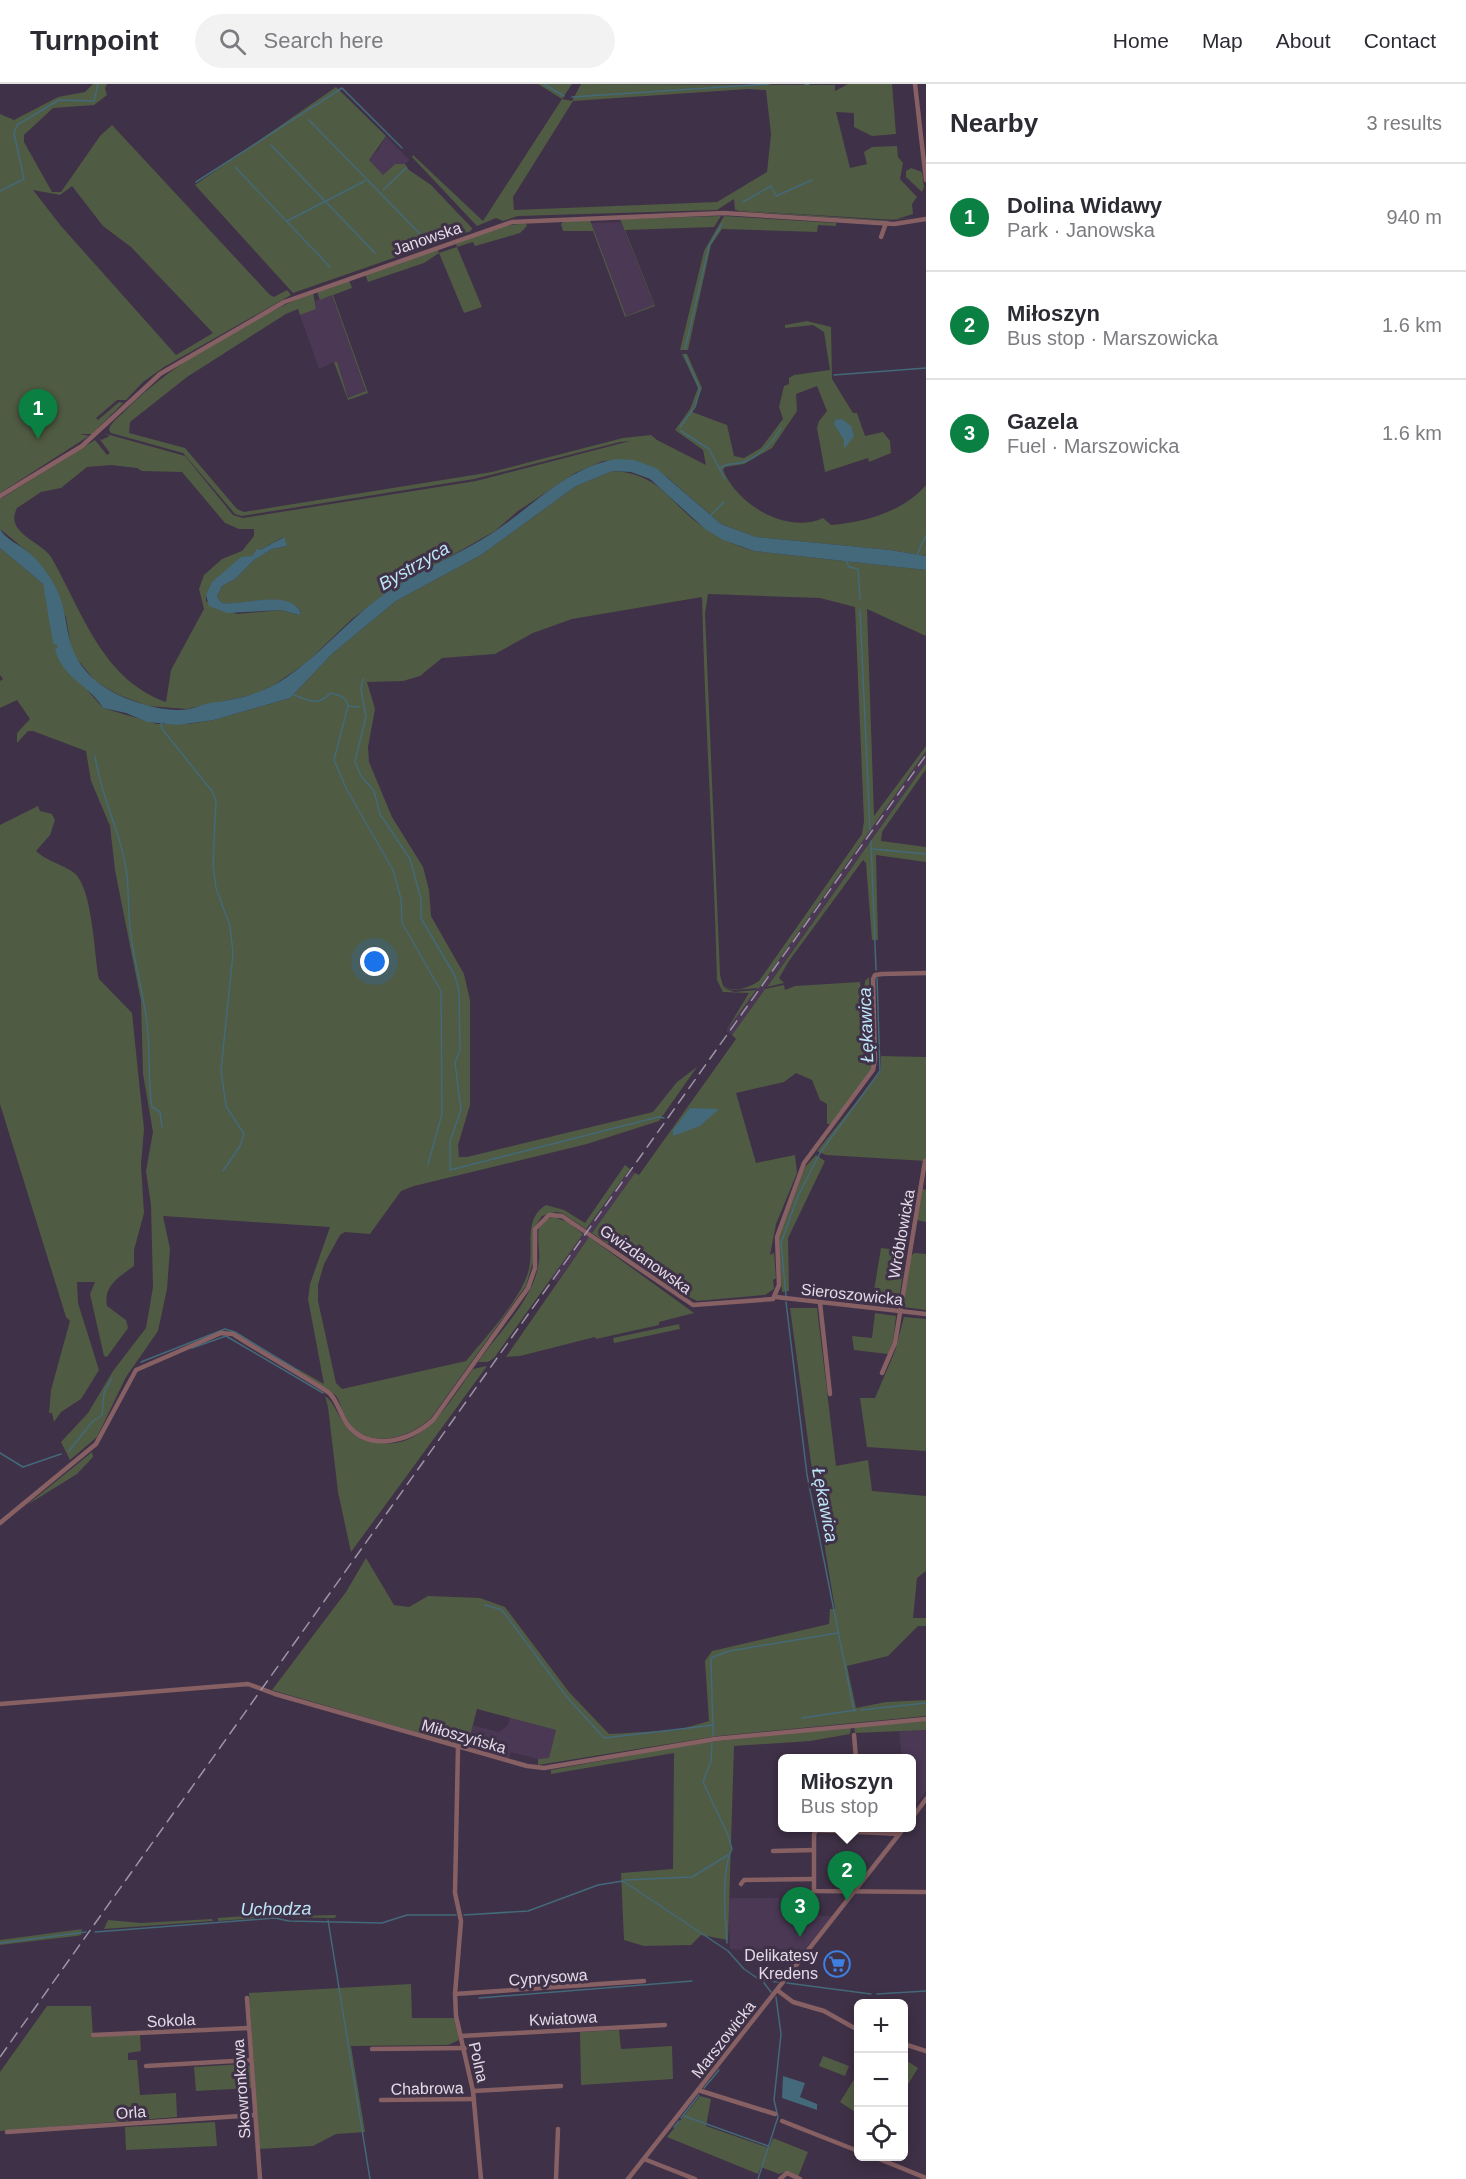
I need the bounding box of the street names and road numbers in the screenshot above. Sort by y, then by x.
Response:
street label: Janowska [391,219,464,258]
street label: Wróblowicka [885,1188,918,1280]
street label: Gwizdanowska [597,1222,695,1297]
street label: Sieroszowicka [800,1281,904,1308]
street label: Miłoszyńska [420,1716,508,1757]
street label: Cyprysowa [508,1966,588,1989]
street label: Marszowicka [688,1998,759,2081]
street label: Kwiatowa [528,2008,598,2029]
street label: Sokola [146,2011,196,2030]
street label: Skowronkowa [230,2039,253,2139]
street label: Polna [466,2040,491,2084]
street label: Chabrowa [390,2079,464,2098]
street label: Orla [115,2103,147,2122]

